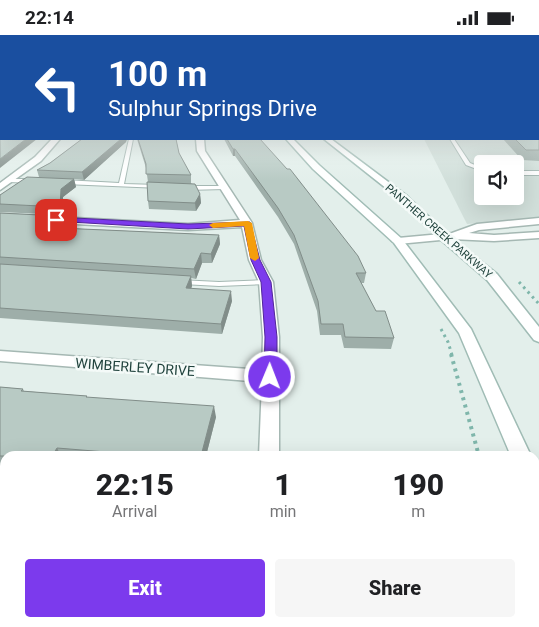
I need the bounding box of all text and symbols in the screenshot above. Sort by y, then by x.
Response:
text: 22:14 [25,6,74,29]
text: 100 m [108,54,207,95]
icon: left [25,55,90,120]
text: Sulphur Springs Drive [108,96,317,121]
map controls [474,155,524,205]
button: sound [474,155,524,205]
street label: PANTHER CREEK PARKWAY [383,181,495,282]
pin [35,199,77,241]
icon: arrive [42,206,70,234]
position arrow [243,350,295,402]
street label: WIMBERLEY DRIVE [75,355,195,379]
text: 22:15 [96,467,174,502]
text: 1 [274,467,292,502]
text: 190 [392,467,444,502]
text: Arrival [112,502,158,521]
text: min [270,502,296,521]
text: m [411,502,425,521]
button: Exit [25,559,265,617]
button: Share [275,559,515,617]

